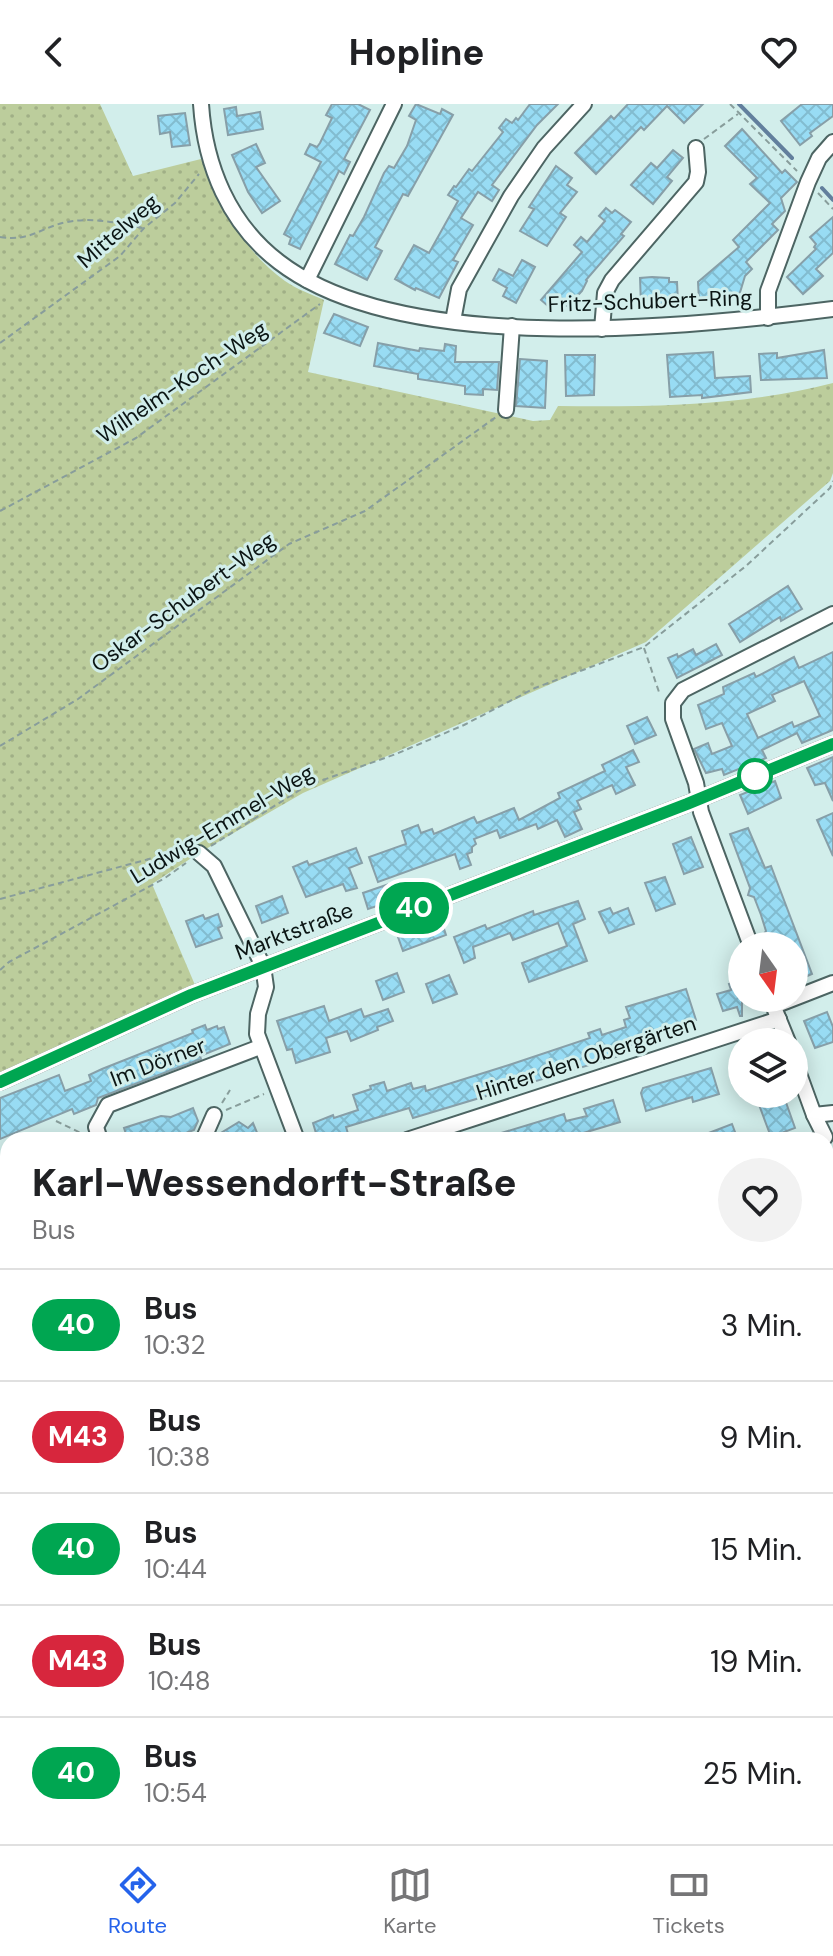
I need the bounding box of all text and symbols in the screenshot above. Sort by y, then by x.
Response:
text: Hopline [349,29,484,76]
icon: back [32,30,76,74]
icon: heart [757,30,801,74]
street label: Mittelweg [71,188,165,274]
street label: Fritz-Schubert-Ring [547,283,753,319]
street label: Wilhelm-Koch-Weg [91,314,273,450]
street label: Oskar-Schubert-Weg [85,525,281,679]
street label: Ludwig-Emmel-Weg [125,758,319,890]
unlabelled marker [738,759,772,793]
line badge: 40 [378,882,450,934]
text: 40 [395,889,433,926]
street label: Marktstraße [231,895,357,967]
north arrow [728,932,808,1012]
map controls [728,932,808,1108]
street label: Hinter den Obergärten [472,1009,700,1107]
button: layers [728,1028,808,1108]
street label: Im Dörner [106,1031,210,1093]
text: Karl-Wessendorft-Straße [32,1158,516,1208]
button: heart [718,1158,802,1242]
text: Bus [32,1213,76,1247]
text: Bus [144,1289,198,1328]
text: 40 [57,1306,95,1343]
text: 3 Min. [721,1306,802,1345]
text: 10:32 [144,1328,206,1362]
text: Bus [148,1401,202,1440]
text: M43 [48,1418,108,1455]
text: 9 Min. [720,1418,802,1457]
text: 10:38 [148,1440,210,1474]
text: Bus [144,1513,198,1552]
text: 40 [57,1530,95,1567]
text: 15 Min. [711,1530,802,1569]
text: 10:44 [144,1552,207,1586]
text: Bus [148,1625,202,1664]
text: M43 [48,1642,108,1679]
text: 19 Min. [710,1642,802,1681]
text: 10:48 [148,1664,211,1698]
text: Bus [144,1737,198,1776]
text: 40 [57,1754,95,1791]
text: 25 Min. [703,1754,802,1793]
text: 10:54 [144,1776,207,1810]
tab: Route [108,1863,167,1940]
tab: Karte [383,1863,436,1940]
tab: Tickets [653,1863,725,1940]

